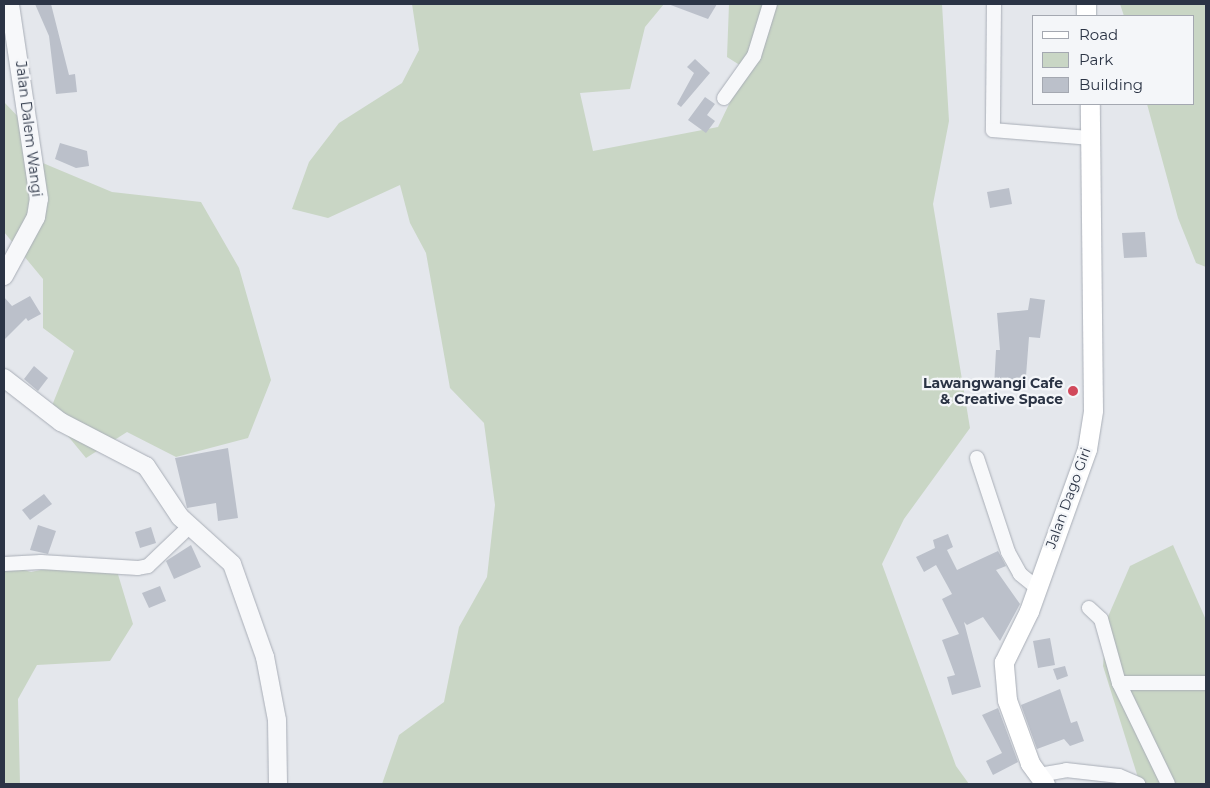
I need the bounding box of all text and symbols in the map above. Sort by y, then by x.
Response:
legend [1032,15,1195,105]
text: Road [1079,25,1118,44]
text: Park [1079,50,1113,69]
street label: Jalan Dalem Wangi [12,60,46,198]
text: Building [1079,75,1143,94]
place label: Lawangwangi Cafe & Creative Space [923,375,1063,408]
marker: Lawangwangi Cafe & Creative Space [1067,385,1079,397]
street label: Jalan Dago Giri [1042,445,1094,551]

